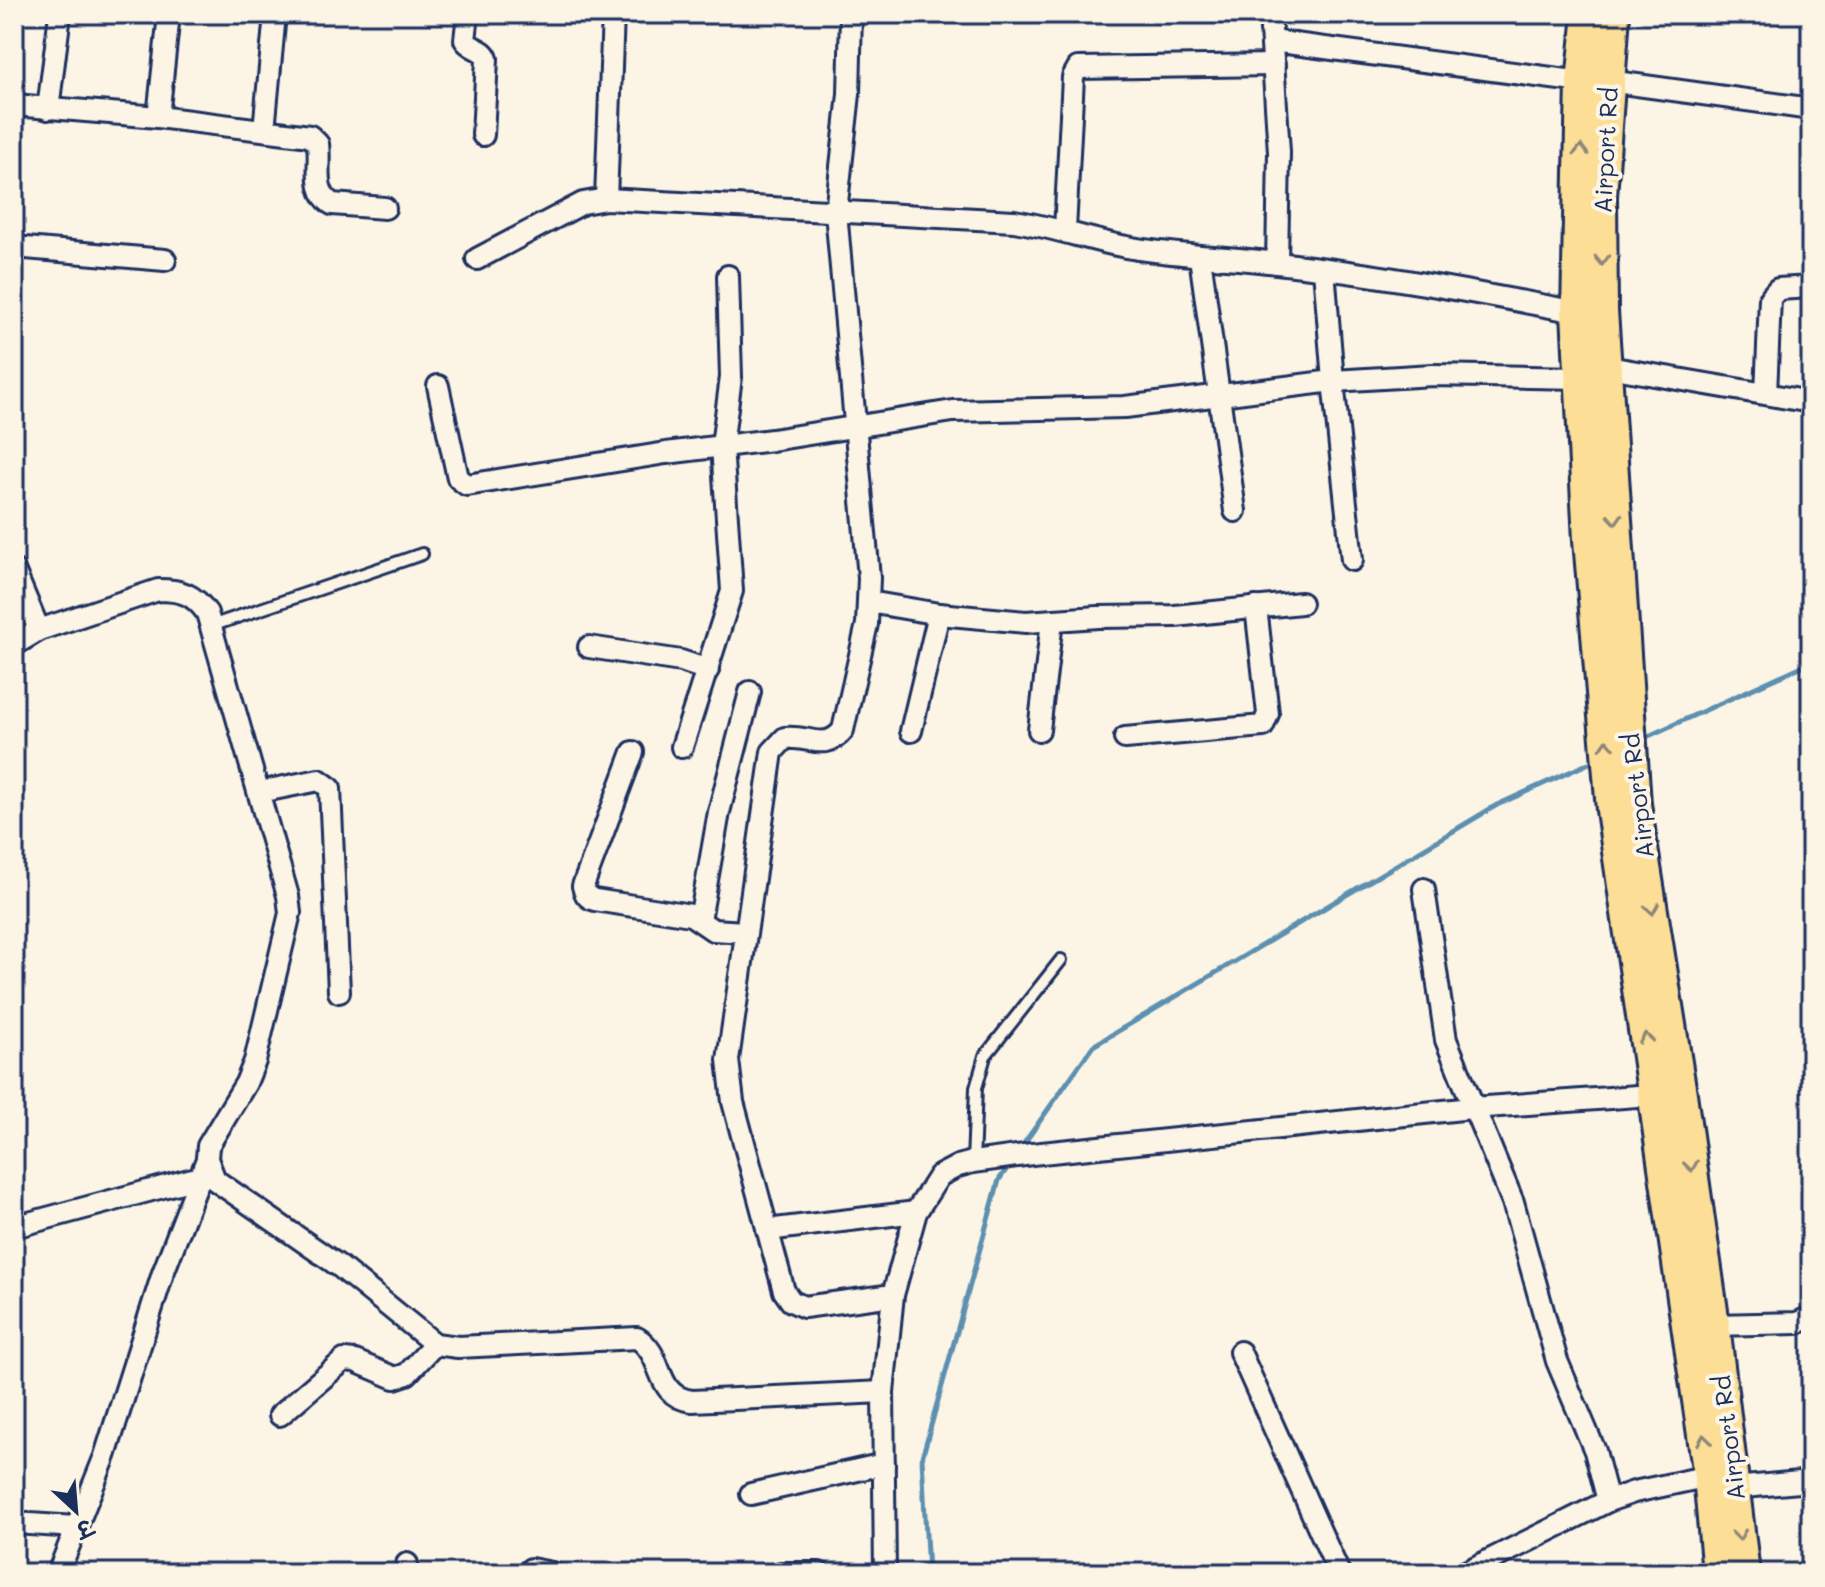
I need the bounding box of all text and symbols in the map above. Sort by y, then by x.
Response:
street label: Airport Rd [1586,86,1624,214]
one-way arrow [1572,143,1590,156]
one-way arrow [1593,254,1610,267]
one-way arrow [1606,513,1623,526]
street label: Airport Rd [1614,732,1660,860]
one-way arrow [1599,738,1616,751]
one-way arrow [1642,902,1659,916]
one-way arrow [1638,1031,1655,1045]
one-way arrow [1682,1159,1699,1173]
street label: Airport Rd [1705,1374,1751,1502]
one-way arrow [1695,1433,1712,1446]
north arrow [36,1471,116,1551]
text: उ [70,1512,100,1547]
one-way arrow [1730,1528,1747,1542]

